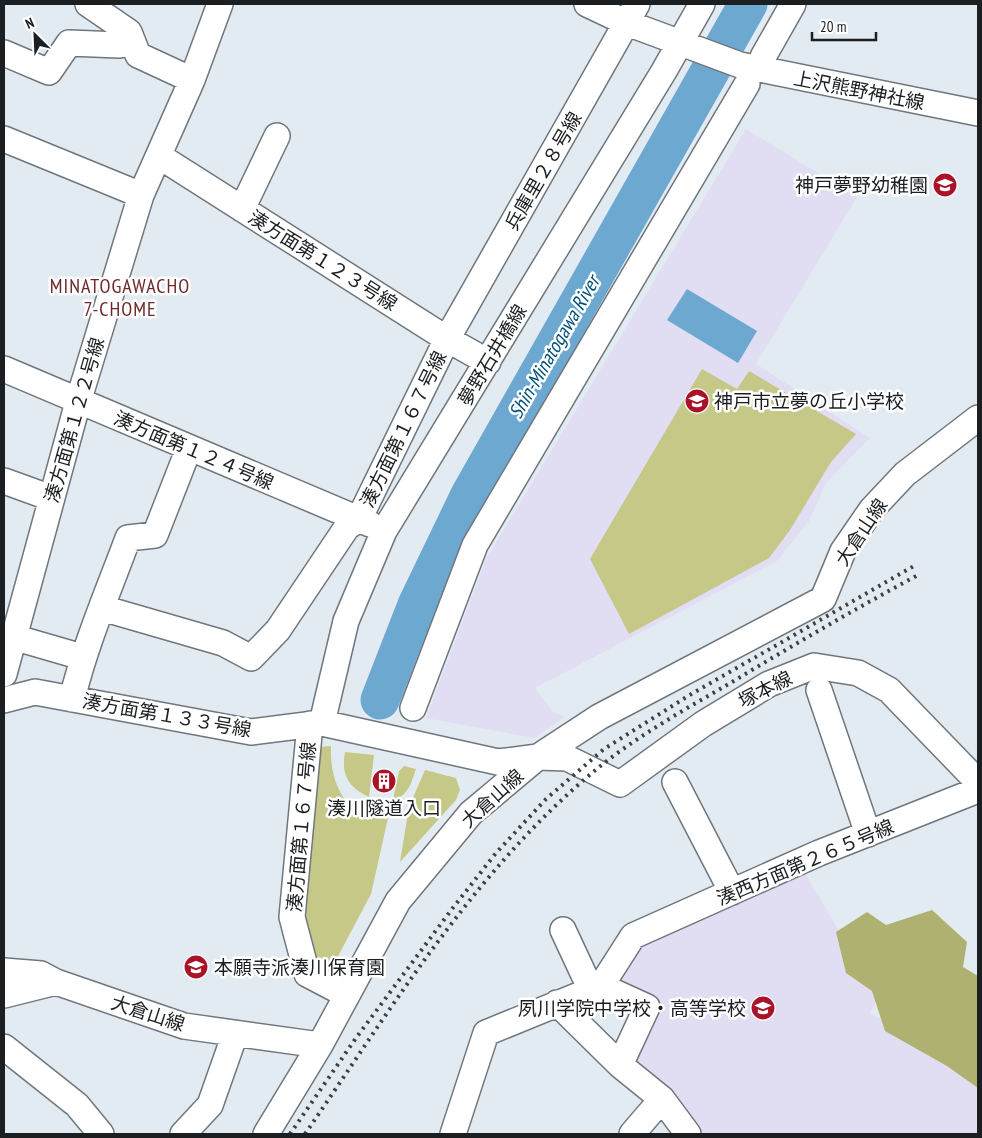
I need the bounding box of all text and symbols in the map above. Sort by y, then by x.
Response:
north arrow [10,10,60,60]
scale bar [812,10,876,42]
text: N [23,13,37,33]
text: 20 m [820,17,846,36]
street label: 上沢熊野神社線 [791,66,927,114]
street label: 兵庫里２８号線 [499,107,587,235]
school or university icon: 神戸夢野幼稚園 [932,172,958,198]
place label: 神戸夢野幼稚園 [795,173,928,197]
street label: 湊方面第１２３号線 [244,205,402,315]
water label: Shin-Minatogawa River [503,269,607,423]
district label: MINATOGAWACHO 7-CHOME [50,273,190,322]
street label: 夢野石井橋線 [452,300,532,410]
street label: 湊方面第１２２号線 [39,334,109,506]
street label: 湊方面第１６７号線 [355,347,451,511]
school or university icon: 神戸市立夢の丘小学校 [684,388,710,414]
place label: 神戸市立夢の丘小学校 [714,389,904,413]
street label: 湊方面第１２４号線 [111,406,277,494]
street label: 大倉山線 [830,494,892,570]
street label: 塚本線 [734,665,796,713]
street label: 湊方面第１３３号線 [81,688,253,742]
street label: 湊方面第１６７号線 [282,741,320,913]
street label: 大倉山線 [456,764,528,832]
building icon: 湊川隧道入口 [371,768,397,794]
place label: 湊川隧道入口 [327,796,441,820]
street label: 湊西方面第２６５号線 [713,814,897,910]
school or university icon: 本願寺派湊川保育園 [183,954,209,980]
place label: 本願寺派湊川保育園 [214,955,385,979]
street label: 大倉山線 [108,990,188,1036]
school or university icon: 夙川学院中学校・高等学校 [750,995,776,1021]
place label: 夙川学院中学校・高等学校 [518,996,746,1020]

